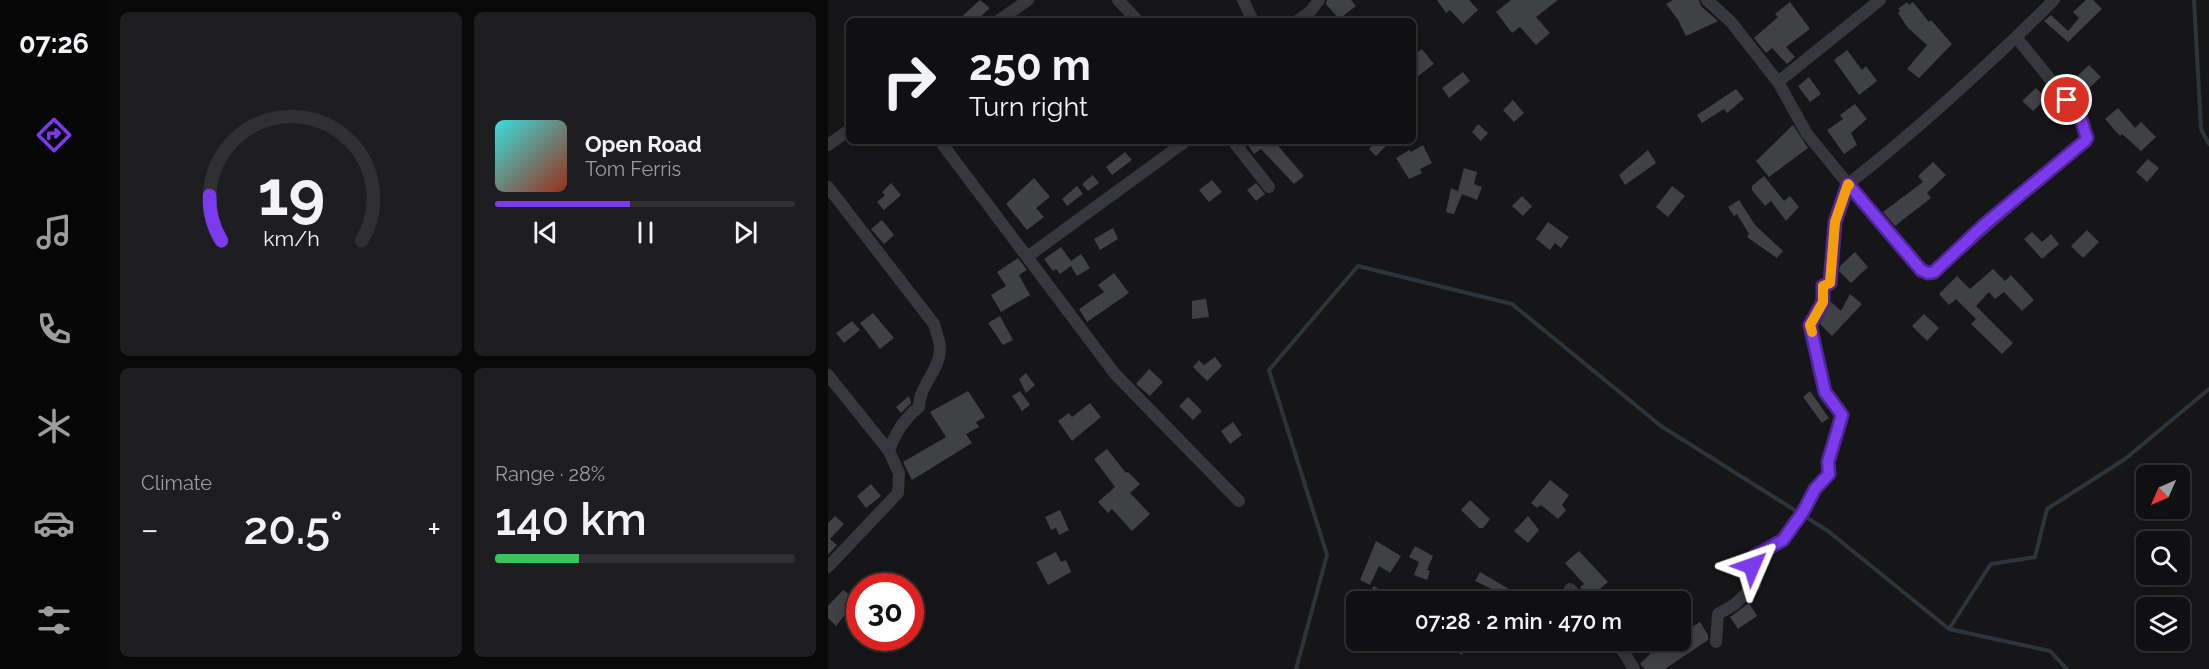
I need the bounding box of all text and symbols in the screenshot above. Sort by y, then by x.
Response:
text: 07:26 [19,28,89,59]
text: 250 m [969,41,1091,90]
icon: right [870,42,948,120]
pin [2041,74,2092,125]
icon: arrive [2050,83,2083,116]
text: Turn right [969,91,1088,122]
icon: directions [33,114,75,156]
text: Open Road [585,131,702,157]
text: 19 [257,156,325,230]
text: Tom Ferris [585,157,681,181]
icon: music [33,211,75,253]
icon: previous [529,216,562,249]
icon: pause [629,216,662,249]
icon: next [729,216,762,249]
text: km/h [263,227,319,252]
icon: phone [33,308,75,350]
icon: climate [33,405,75,447]
text: Range · 28% [495,462,605,486]
north arrow [2136,465,2190,519]
map controls [2136,465,2190,651]
text: Climate [141,471,212,495]
text: 140 km [495,493,647,546]
icon: car [33,502,75,544]
text: 20.5° [243,502,343,555]
text: − [141,510,159,549]
text: + [427,510,441,549]
button: search [2136,531,2190,585]
position arrow [1720,534,1784,598]
speed limit sign: 30 [846,573,924,651]
button: layers [2136,597,2190,651]
icon: filters [33,599,75,641]
text: 07:28 · 2 min · 470 m [1415,608,1622,634]

